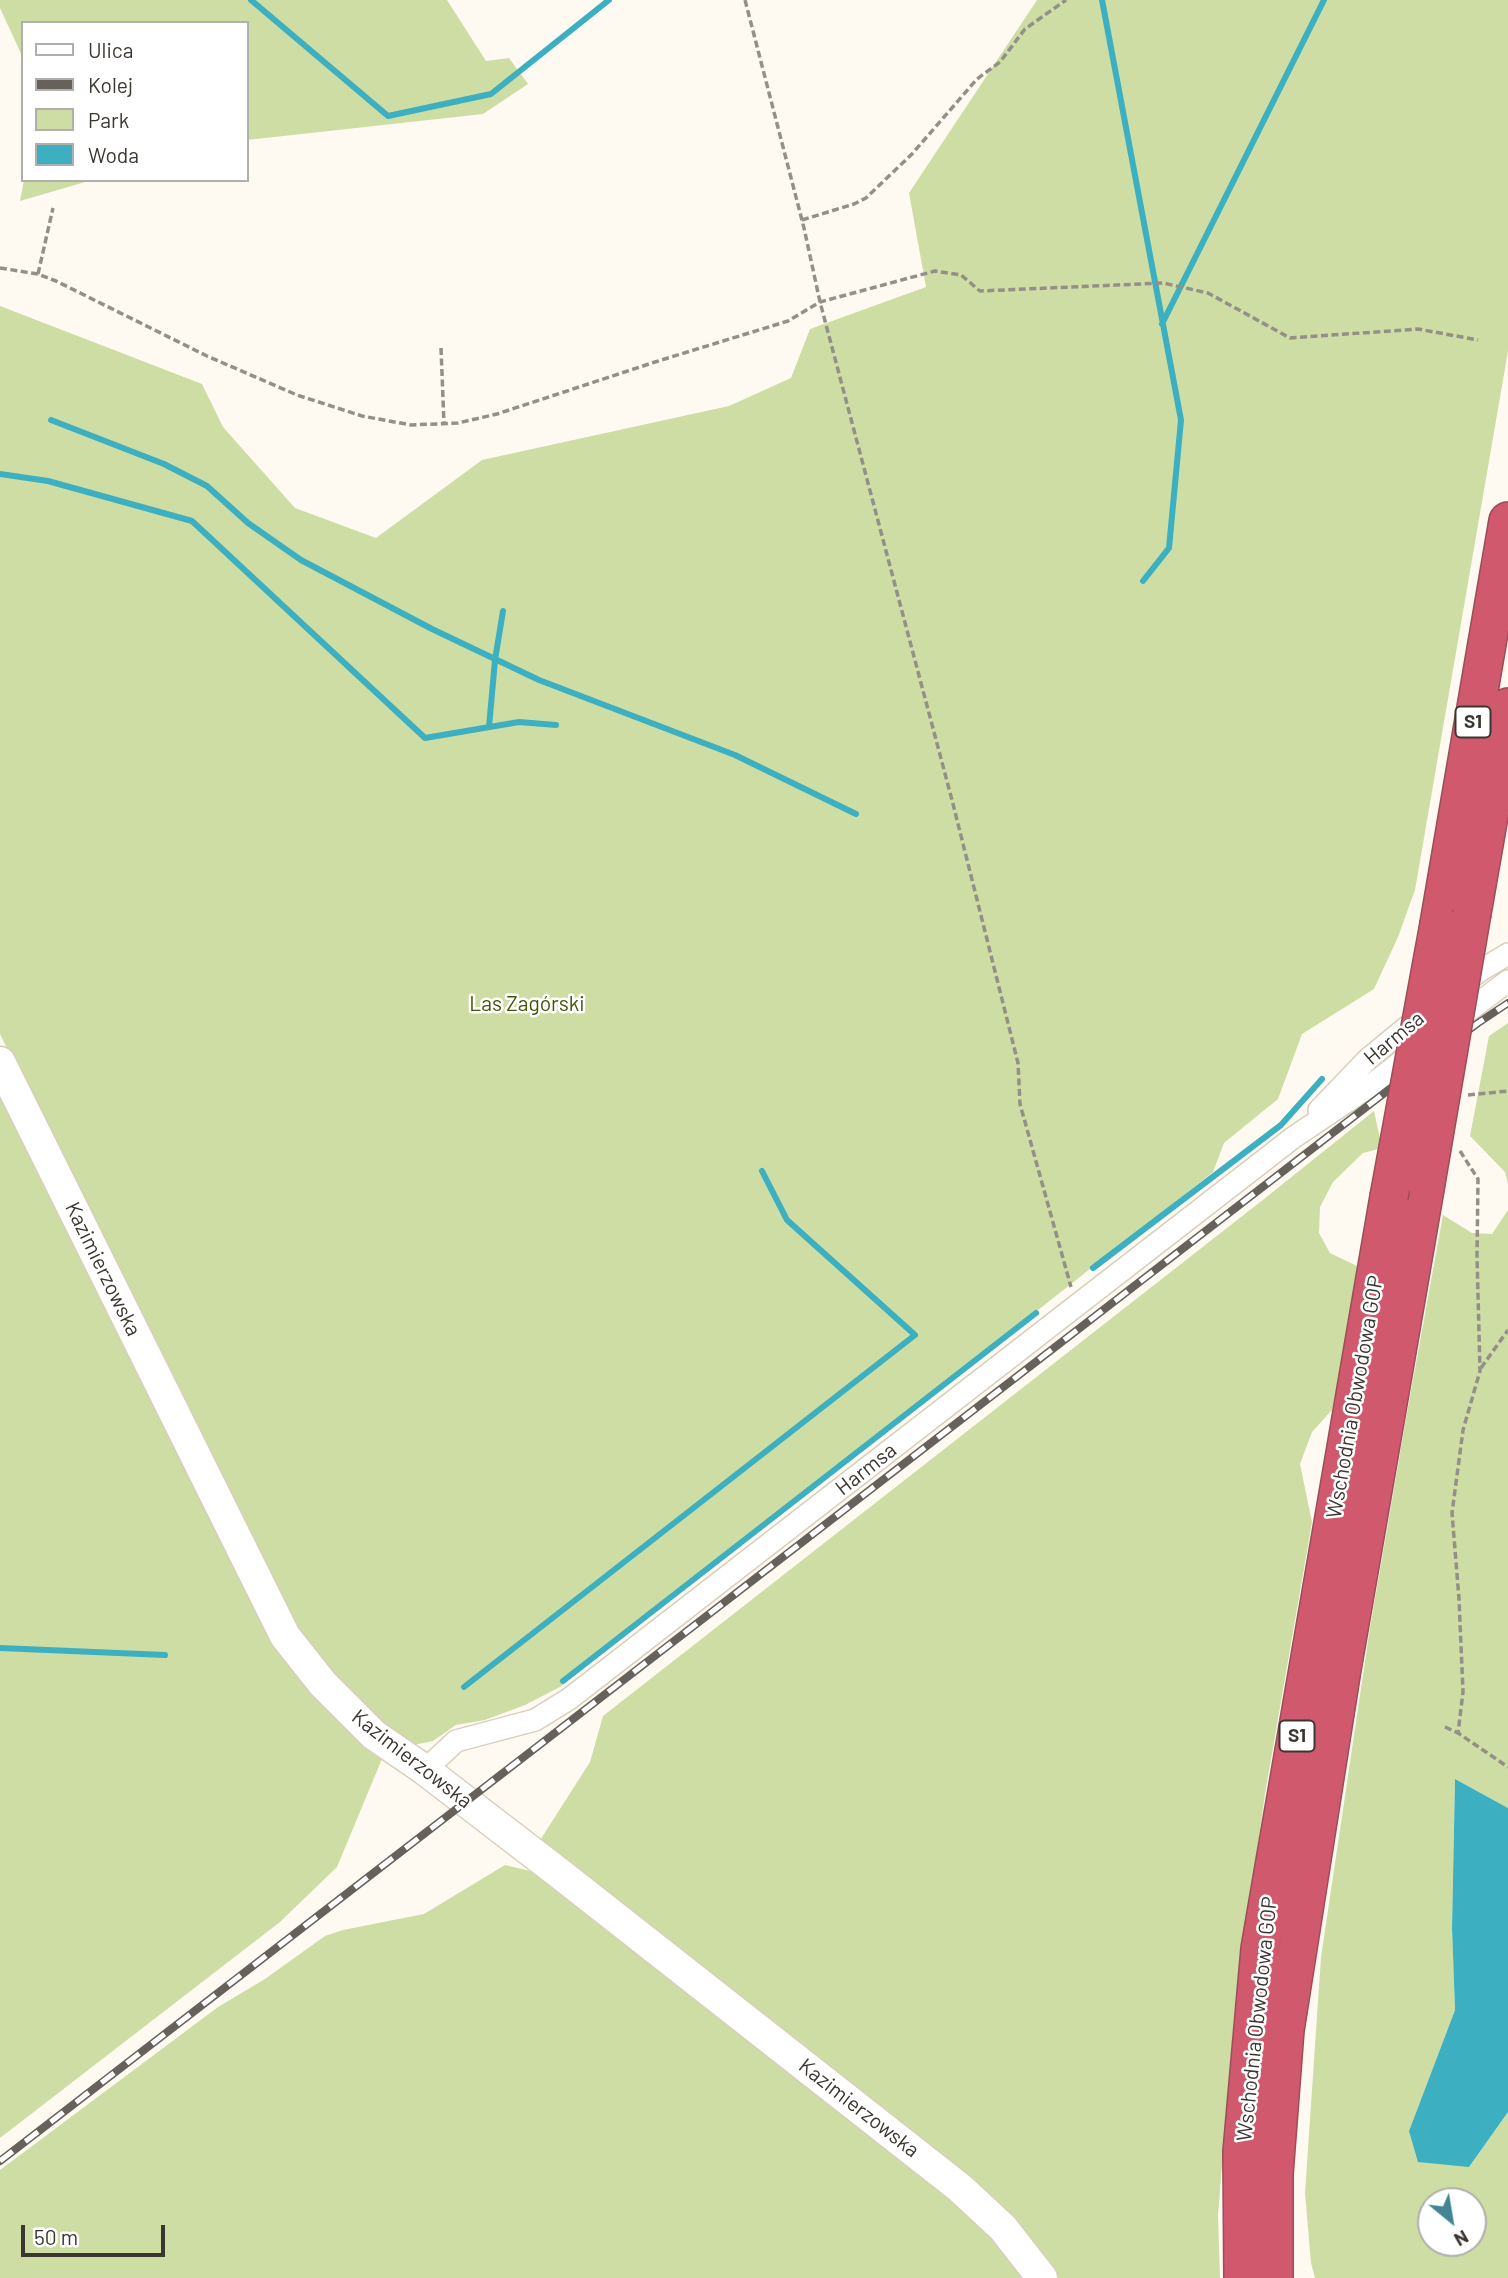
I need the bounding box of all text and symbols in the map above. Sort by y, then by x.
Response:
legend [21,21,248,182]
text: Ulica [88,37,133,62]
text: Kolej [88,72,133,97]
text: Park [88,107,129,132]
text: Woda [88,142,139,167]
road number: S1 [1456,706,1490,737]
park label: Las Zagórski [469,991,585,1017]
street label: Harmsa [1359,1006,1429,1070]
street label: Kazimierzowska [60,1198,146,1340]
street label: Wschodnia Obwodowa GOP [1321,1274,1389,1520]
street label: Harmsa [831,1437,901,1501]
street label: Kazimierzowska [347,1704,477,1814]
road number: S1 [1280,1720,1314,1752]
street label: Wschodnia Obwodowa GOP [1232,1895,1282,2143]
street label: Kazimierzowska [794,2053,924,2163]
north arrow [1417,2187,1487,2257]
scale bar [24,2212,168,2256]
text: 50 m [34,2224,78,2249]
text: N [1451,2226,1473,2252]

